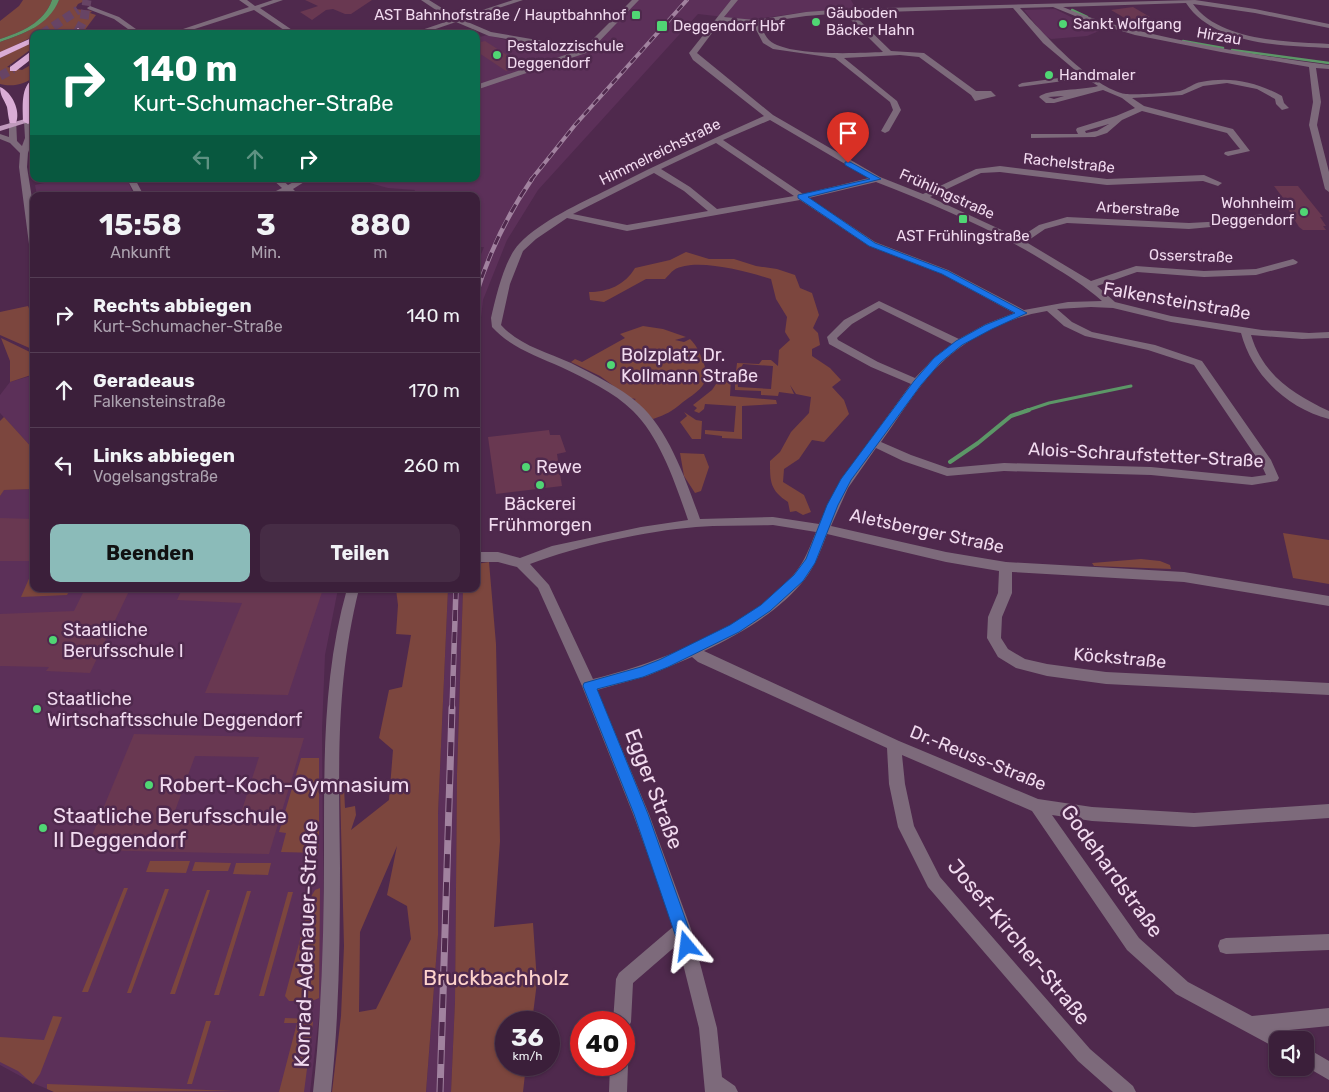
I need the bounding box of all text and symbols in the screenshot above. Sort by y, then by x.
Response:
place label: Gäuboden Bäcker Hahn [826,4,915,39]
place label: AST Bahnhofstraße / Hauptbahnhof [374,6,626,24]
marker: AST Bahnhofstraße / Hauptbahnhof [630,9,642,21]
place label: Sankt Wolfgang [1073,15,1182,33]
marker: Gäuboden Bäcker Hahn [810,16,822,28]
place label: Deggendorf Hbf [673,17,785,35]
marker: Sankt Wolfgang [1057,18,1069,30]
marker: Deggendorf Hbf [655,19,669,33]
street label: Hirzau [1195,23,1243,49]
place label: Pestalozzischule Deggendorf [507,37,624,72]
text: 140 m [133,48,238,90]
marker: Pestalozzischule Deggendorf [491,49,503,61]
icon: right [50,50,115,115]
place label: Handmaler [1059,66,1136,84]
marker: Handmaler [1043,69,1055,81]
text: Kurt-Schumacher-Straße [133,90,394,117]
pin [827,112,869,163]
street label: Himmelreichstraße [596,115,724,189]
icon: arrive [834,119,862,147]
icon: left [188,145,216,173]
icon: ahead [241,145,269,173]
icon: right [294,145,322,173]
street label: Rachelstraße [1022,149,1116,177]
street label: Frühlingstraße [897,165,997,223]
place label: Wohnheim Deggendorf [1211,194,1294,229]
street label: Arberstraße [1096,198,1180,220]
marker: Wohnheim Deggendorf [1298,206,1310,218]
text: 15:58 [99,207,182,243]
text: 3 [256,207,276,243]
text: 880 [350,207,411,243]
marker: AST Frühlingstraße [957,213,969,225]
place label: AST Frühlingstraße [896,227,1030,245]
text: Ankunft [110,243,170,262]
text: Min. [251,243,281,262]
text: m [373,243,388,262]
street label: Osserstraße [1149,246,1233,266]
street label: Falkensteinstraße [1102,277,1252,325]
text: Rechts abbiegen [93,294,252,317]
icon: right [50,301,78,329]
text: 140 m [406,304,460,327]
text: Kurt-Schumacher-Straße [93,317,283,336]
place label: Bolzplatz Dr. Kollmann Straße [621,344,758,387]
marker: Bolzplatz Dr. Kollmann Straße [605,359,617,371]
text: Geradeaus [93,369,195,392]
icon: ahead [50,376,78,404]
text: 170 m [409,379,460,402]
text: Falkensteinstraße [93,392,226,411]
street label: Alois-Schraufstetter-Straße [1028,438,1264,472]
text: Links abbiegen [93,444,235,467]
icon: left [50,451,78,479]
text: 260 m [404,454,460,477]
place label: Rewe [536,456,582,478]
marker: Rewe [520,461,532,473]
text: Vogelsangstraße [93,467,218,486]
marker: Bäckerei Frühmorgen [534,479,546,491]
place label: Bäckerei Frühmorgen [488,493,592,536]
street label: Aletsberger Straße [848,504,1006,558]
button: Beenden [50,524,250,582]
button: Teilen [260,524,460,582]
place label: Staatliche Berufsschule I [63,619,184,662]
marker: Staatliche Berufsschule I [47,634,59,646]
street label: Köckstraße [1073,643,1167,673]
place label: Staatliche Wirtschaftsschule Deggendorf [47,688,302,731]
marker: Staatliche Wirtschaftsschule Deggendorf [31,703,43,715]
street label: Dr.-Reuss-Straße [907,721,1049,795]
street label: Egger Straße [620,725,689,853]
place label: Robert-Koch-Gymnasium [159,772,410,797]
marker: Robert-Koch-Gymnasium [143,779,155,791]
street label: Godehardstraße [1056,800,1169,942]
place label: Staatliche Berufsschule II Deggendorf [53,803,287,852]
street label: Konrad-Adenauer-Straße [289,820,322,1068]
marker: Staatliche Berufsschule II Deggendorf [37,822,49,834]
street label: Josef-Kircher-Straße [943,854,1096,1030]
position arrow [660,919,712,971]
park label: Bruckbachholz [423,965,569,990]
speed limit sign: 40 [570,1011,635,1076]
text: 36 [511,1023,544,1052]
map controls [1269,1031,1314,1076]
button: sound [1269,1031,1314,1076]
text: km/h [513,1049,542,1063]

